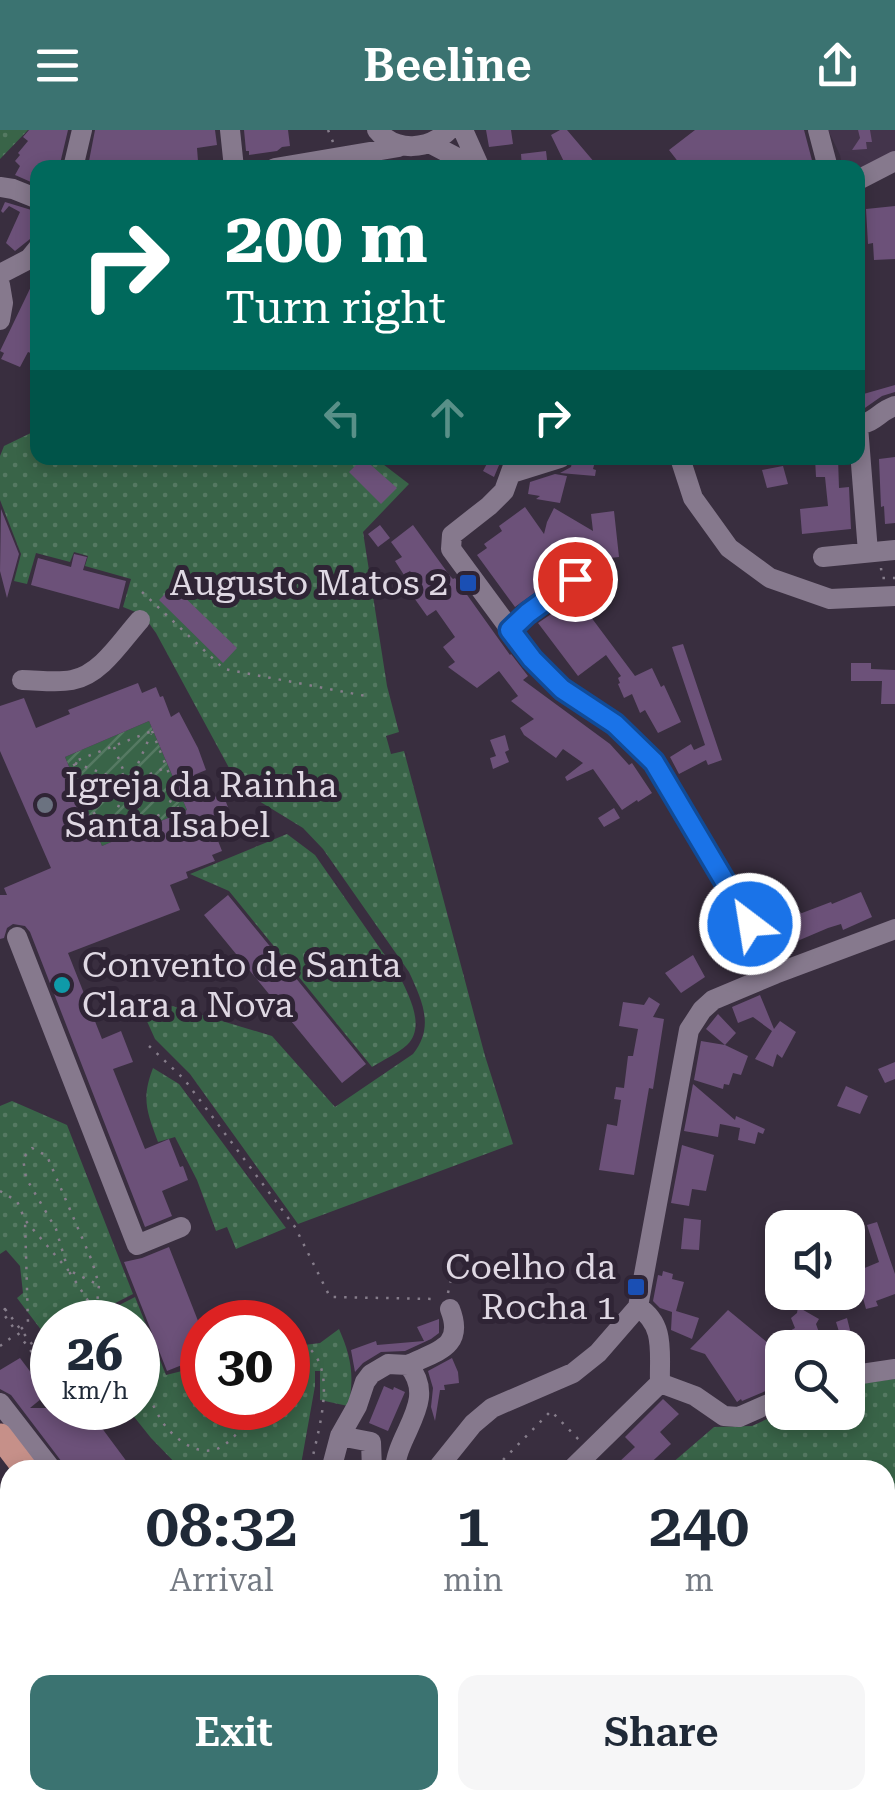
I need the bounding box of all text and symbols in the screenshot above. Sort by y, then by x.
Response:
icon: menu [30,38,85,93]
icon: share [810,38,865,93]
text: Beeline [363,39,532,92]
text: 200 m [225,197,428,279]
icon: right [60,200,190,330]
text: Turn right [225,281,446,334]
icon: left [315,390,370,445]
icon: ahead [420,390,475,445]
icon: right [525,390,580,445]
pin [533,537,618,622]
icon: arrive [548,552,603,607]
place label: Augusto Matos 2 [170,563,448,604]
marker: Augusto Matos 2 [457,572,479,594]
place label: Igreja da Rainha Santa Isabel [65,765,337,846]
marker: Igreja da Rainha Santa Isabel [34,794,56,816]
position arrow [698,872,802,976]
place label: Convento de Santa Clara a Nova [82,945,401,1026]
marker: Convento de Santa Clara a Nova [51,974,73,996]
map controls [765,1210,865,1430]
button: sound [765,1210,865,1310]
place label: Coelho da Rocha 1 [445,1247,616,1328]
marker: Coelho da Rocha 1 [625,1276,647,1298]
speed limit sign: 30 [180,1300,310,1430]
text: 26 [67,1324,123,1382]
button: search [765,1330,865,1430]
text: km/h [62,1376,128,1405]
text: 08:32 [146,1490,298,1561]
text: 1 [456,1490,490,1561]
text: 240 [649,1490,749,1561]
text: Arrival [170,1561,274,1599]
text: min [443,1561,503,1599]
text: m [684,1561,714,1599]
button: Exit [30,1675,438,1790]
button: Share [458,1675,865,1790]

